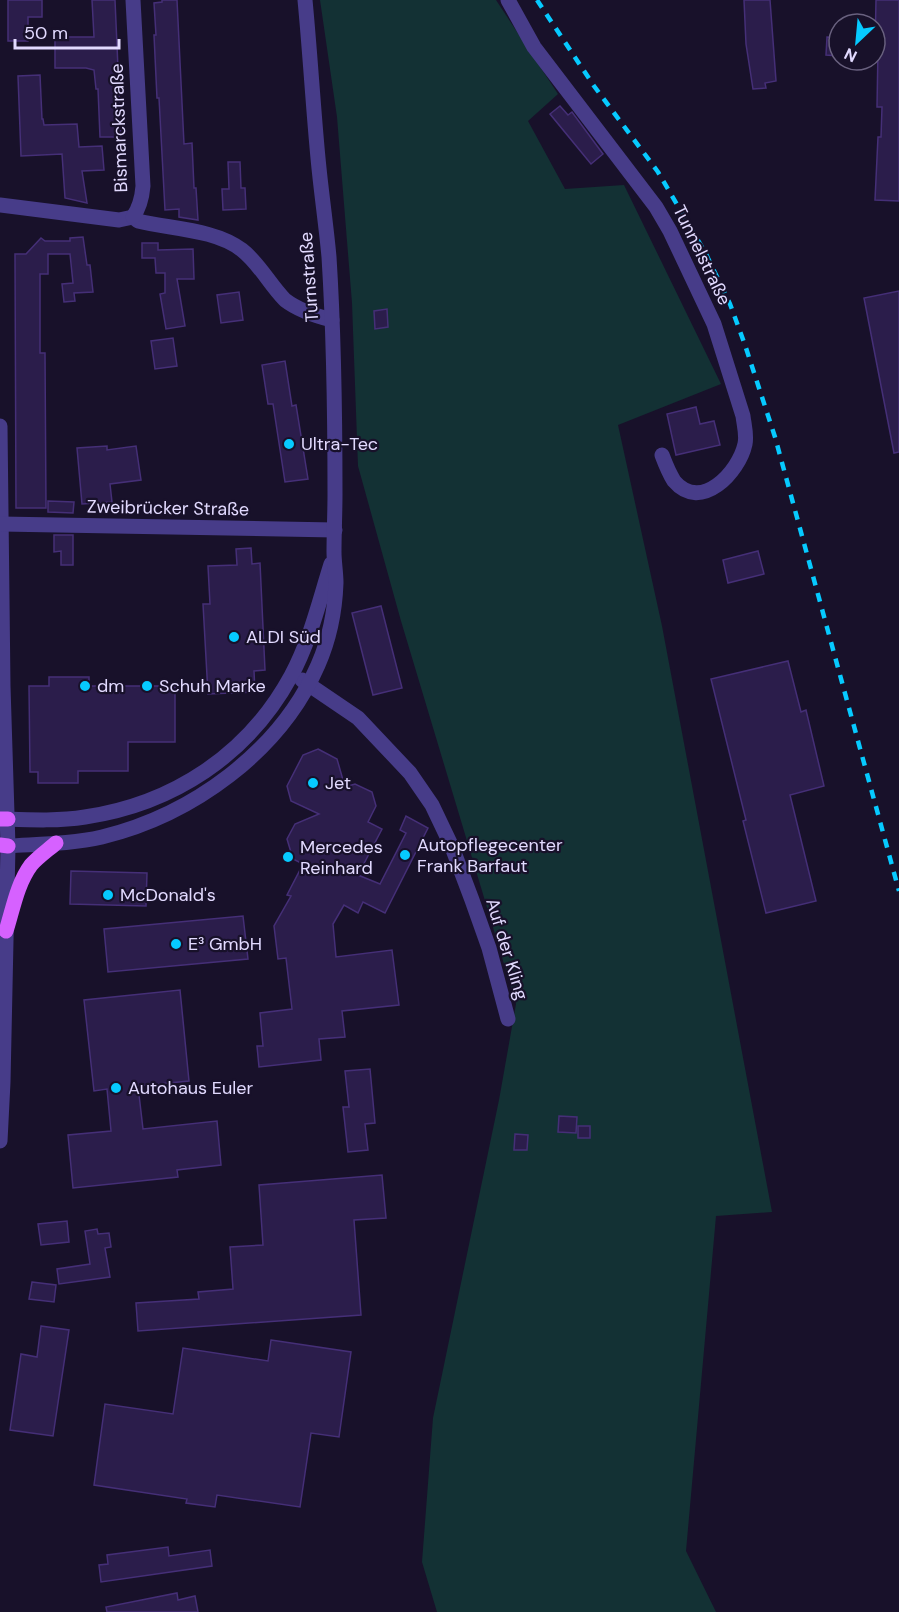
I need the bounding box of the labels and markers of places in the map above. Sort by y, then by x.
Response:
place label: Ultra-Tec [301,432,378,456]
marker: Ultra-Tec [282,437,296,451]
place label: ALDI Süd [246,625,321,649]
marker: ALDI Süd [227,630,241,644]
place label: dm [97,674,124,698]
place label: Schuh Marke [159,674,266,698]
marker: dm [78,679,92,693]
marker: Schuh Marke [140,679,154,693]
place label: Jet [325,771,351,795]
marker: Jet [306,776,320,790]
place label: Autopflegecenter Frank Barfaut [417,833,563,878]
place label: Mercedes Reinhard [300,835,383,880]
marker: Autopflegecenter Frank Barfaut [398,848,412,862]
marker: Mercedes Reinhard [281,850,295,864]
place label: McDonald's [120,883,216,907]
marker: McDonald's [101,888,115,902]
place label: E³ GmbH [188,932,262,956]
marker: E³ GmbH [169,937,183,951]
place label: Autohaus Euler [128,1076,254,1100]
marker: Autohaus Euler [109,1081,123,1095]

